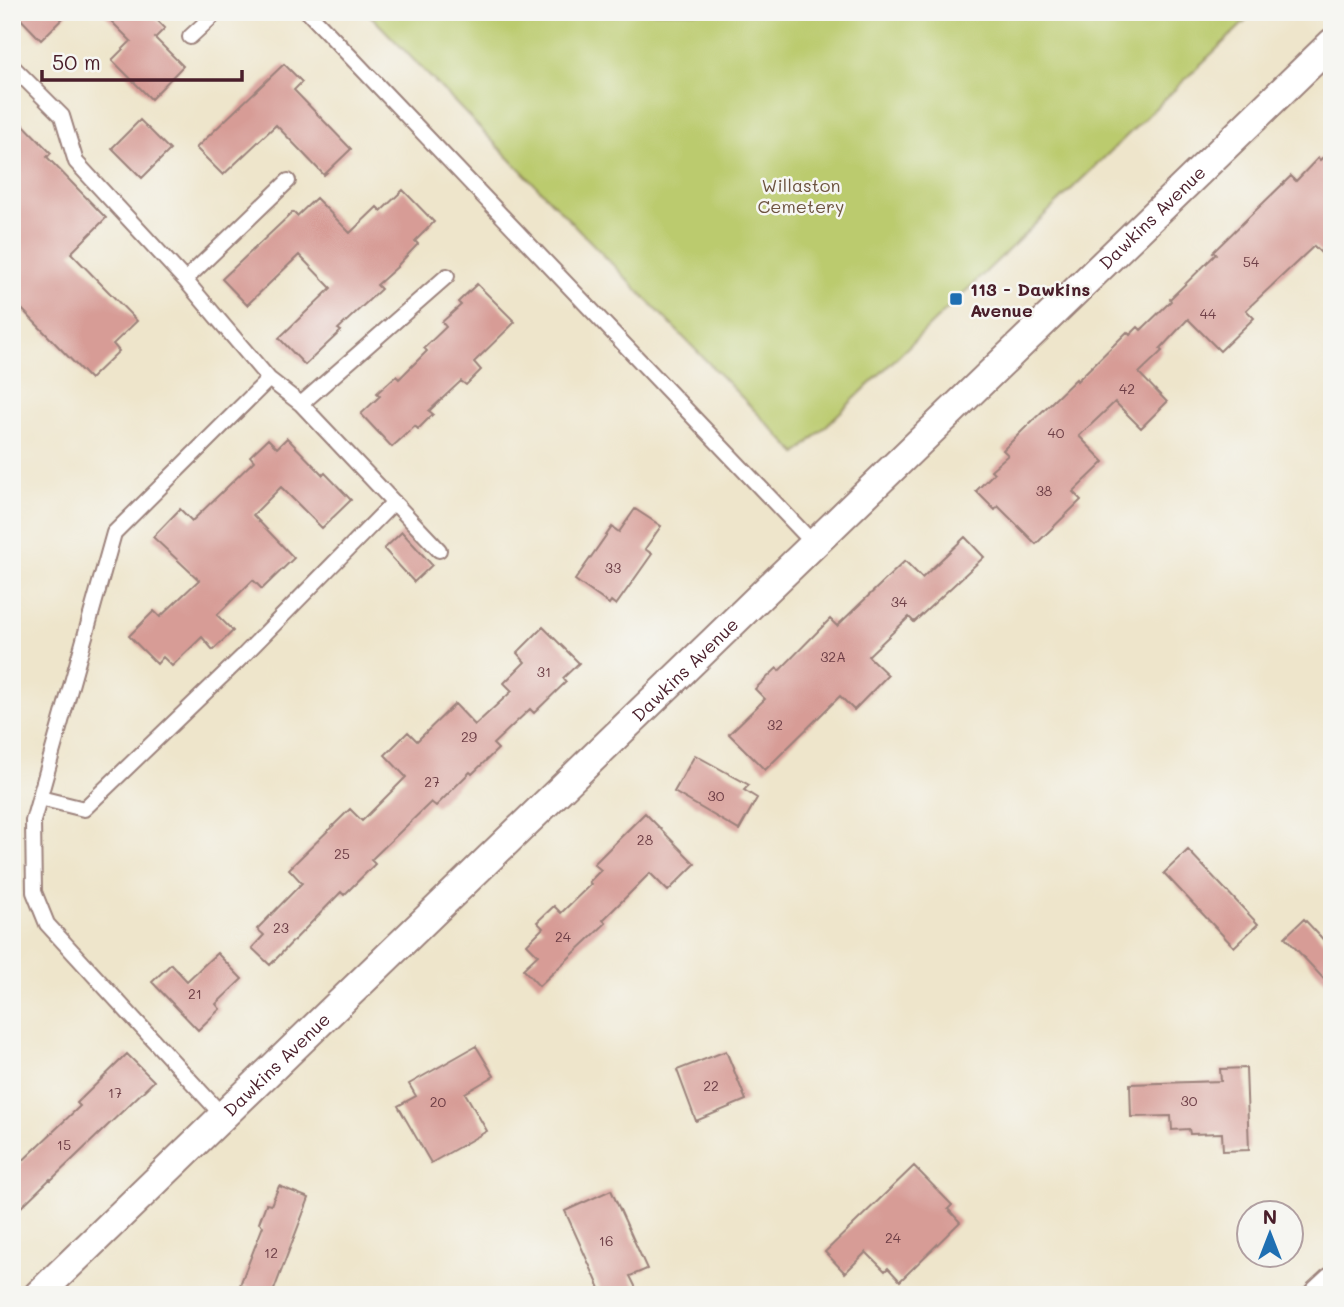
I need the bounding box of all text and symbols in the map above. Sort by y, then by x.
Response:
scale bar [42,38,242,82]
text: 50 m [52,48,101,75]
street label: Dawkins Avenue [1093,160,1210,274]
park label: Willaston Cemetery [758,173,844,218]
house number: 54 [1243,252,1260,271]
place label: 113 - Dawkins Avenue [970,277,1090,322]
marker: 113 - Dawkins Avenue [948,291,964,307]
house number: 44 [1200,304,1217,323]
house number: 42 [1119,379,1135,398]
house number: 40 [1048,423,1065,442]
house number: 38 [1036,481,1052,500]
house number: 33 [605,558,621,577]
house number: 34 [891,592,908,611]
street label: Dawkins Avenue [626,612,743,726]
house number: 32A [820,647,846,666]
house number: 31 [537,662,551,681]
house number: 32 [767,715,783,734]
house number: 29 [461,727,477,746]
house number: 27 [424,772,440,791]
house number: 30 [708,786,725,805]
house number: 28 [637,830,653,849]
house number: 25 [334,844,350,863]
house number: 23 [273,918,289,937]
house number: 24 [555,927,572,946]
house number: 21 [188,984,202,1003]
street label: Dawkins Avenue [218,1007,335,1121]
house number: 22 [703,1076,719,1095]
house number: 17 [108,1083,122,1102]
house number: 30 [1181,1091,1198,1110]
house number: 20 [430,1092,447,1111]
house number: 15 [57,1135,71,1154]
north arrow [1236,1198,1306,1268]
text: N [1263,1204,1277,1229]
house number: 24 [885,1228,902,1247]
house number: 16 [599,1231,613,1250]
house number: 12 [264,1243,278,1262]

